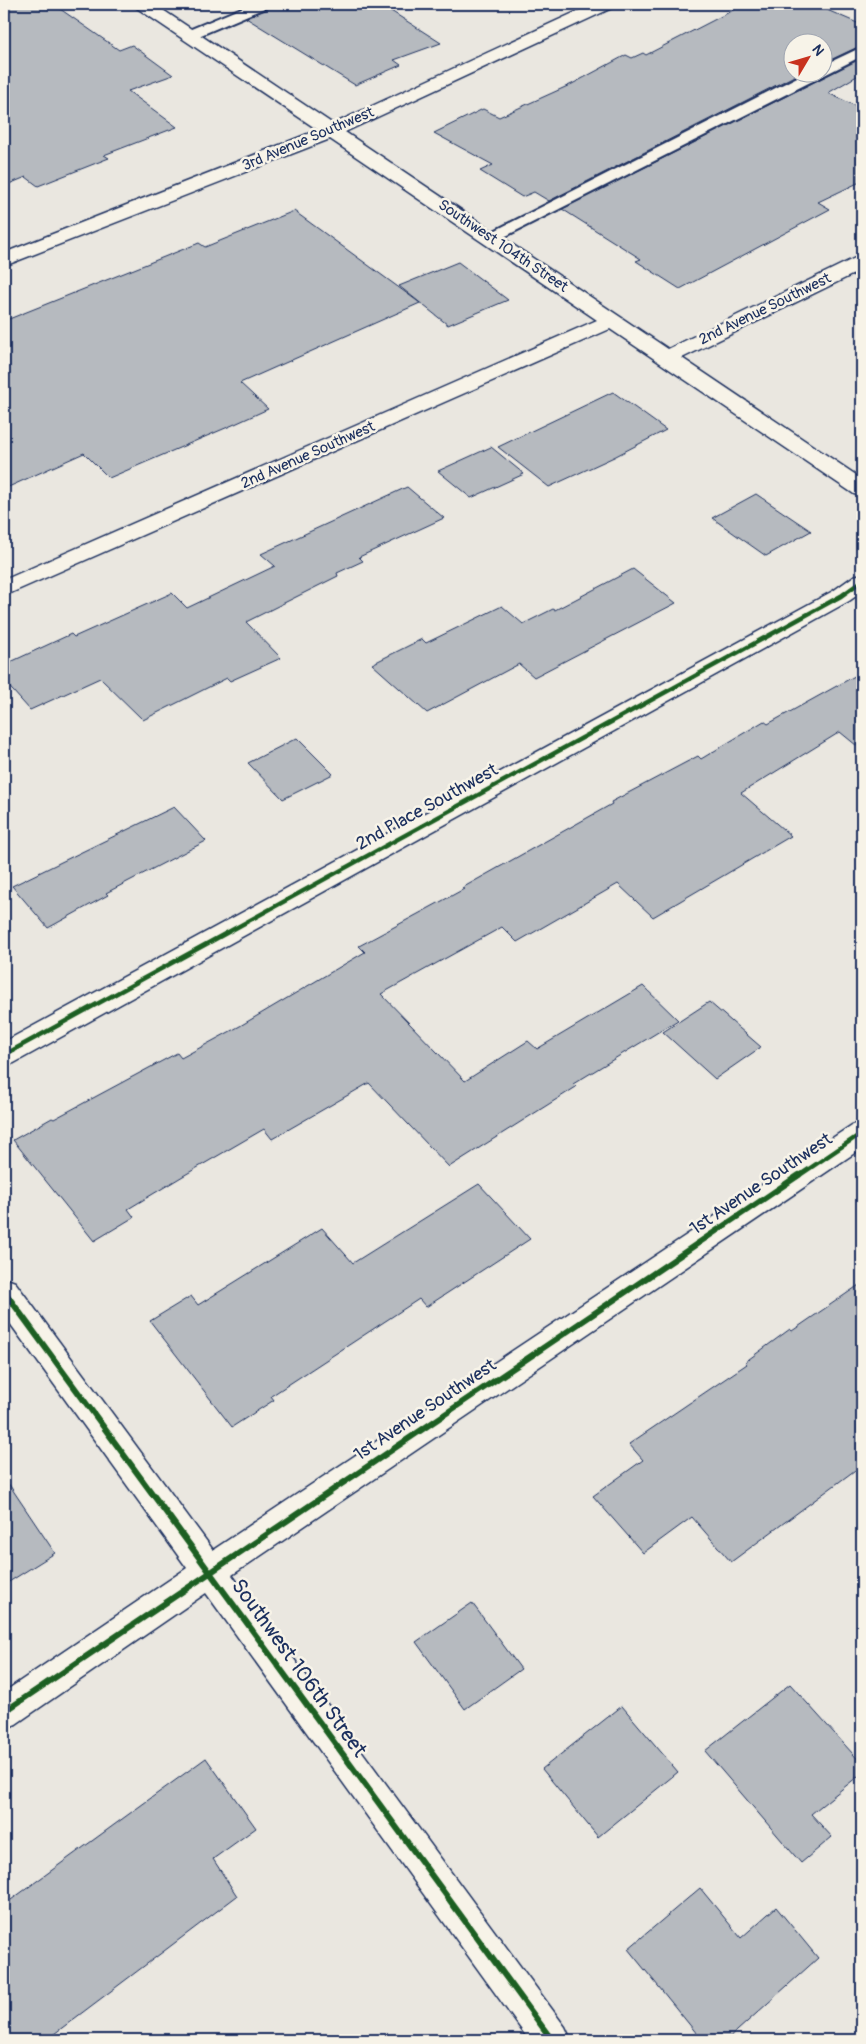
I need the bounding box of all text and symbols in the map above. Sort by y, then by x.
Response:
north arrow [784,32,834,82]
text: N [808,41,827,59]
street label: 3rd Avenue Southwest [239,102,378,175]
street label: Southwest 104th Street [434,195,572,297]
street label: 2nd Avenue Southwest [696,268,835,349]
street label: 2nd Avenue Southwest [238,417,379,493]
street label: 2nd Place Southwest [352,758,503,856]
street label: 1st Avenue Southwest [685,1127,837,1240]
street label: 1st Avenue Southwest [349,1353,501,1466]
street label: Southwest 106th Street [225,1574,373,1763]

